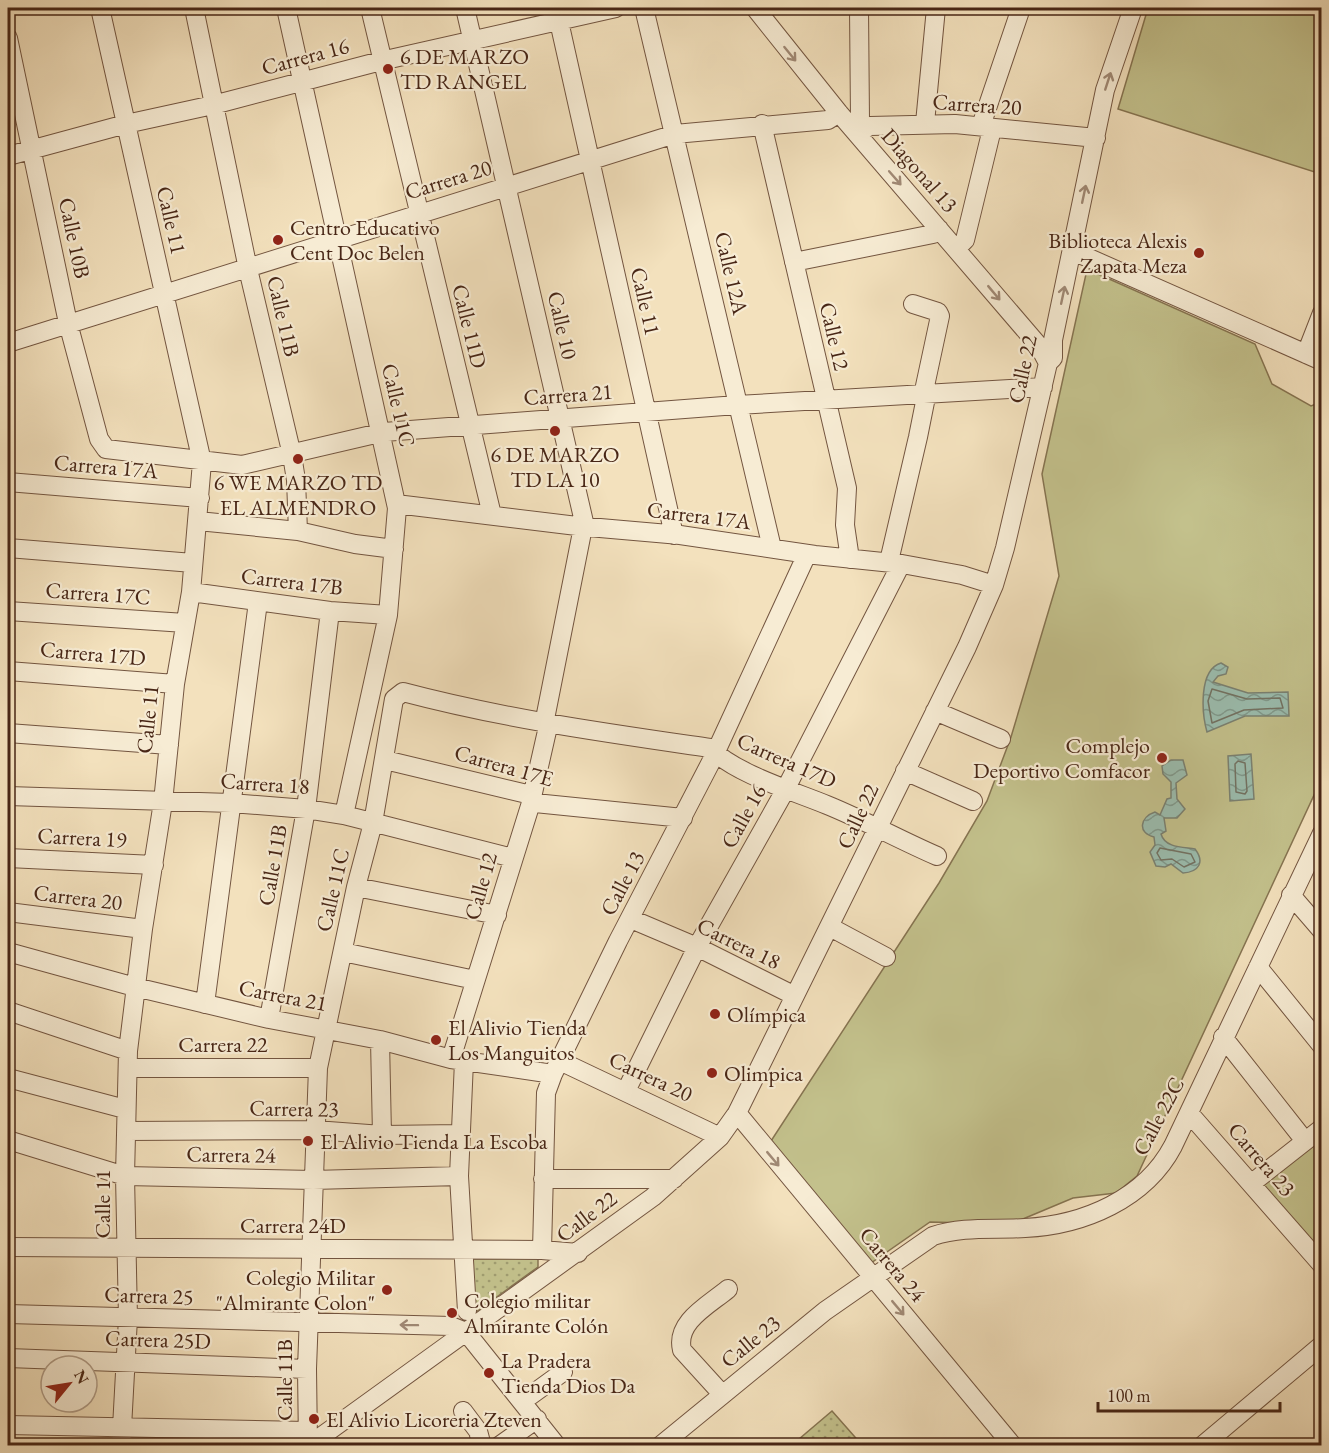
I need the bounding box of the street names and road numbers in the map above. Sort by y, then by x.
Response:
street label: Carrera 16 [258,31,352,82]
street label: Carrera 20 [931,87,1023,122]
street label: Diagonal 13 [875,122,964,218]
street label: Carrera 20 [401,152,496,206]
street label: Calle 11 [150,183,193,257]
street label: Calle 10B [52,195,97,281]
street label: Calle 12A [708,229,755,318]
street label: Calle 11 [624,264,667,338]
street label: Calle 11B [260,273,307,359]
street label: Calle 11D [445,281,494,371]
street label: Calle 10 [541,288,585,362]
street label: Calle 12 [813,299,857,373]
street label: Calle 22 [1001,332,1044,406]
street label: Calle 11C [375,361,422,450]
street label: Carrera 21 [522,377,614,412]
street label: Carrera 17A [53,447,160,486]
street label: Carrera 17A [645,495,753,536]
street label: Carrera 17B [239,561,345,602]
street label: Carrera 17C [45,575,151,612]
street label: Carrera 17D [39,634,147,673]
street label: Calle 11 [129,683,166,755]
street label: Carrera 17D [733,726,841,795]
street label: Carrera 17E [451,738,557,793]
street label: Carrera 18 [219,766,311,801]
street label: Calle 22 [830,778,885,854]
street label: Calle 16 [714,779,773,853]
street label: Carrera 19 [37,821,128,854]
street label: Calle 11B [251,822,294,908]
street label: Calle 11C [309,846,356,935]
street label: Calle 13 [593,846,651,921]
street label: Calle 12 [457,849,504,923]
street label: Carrera 20 [32,878,124,917]
street label: Carrera 18 [692,911,785,976]
street label: Carrera 21 [236,973,330,1018]
street label: Carrera 22 [178,1030,268,1059]
street label: Carrera 20 [604,1044,698,1109]
street label: Calle 22C [1126,1072,1191,1160]
street label: Carrera 23 [249,1093,339,1124]
street label: Carrera 23 [1221,1116,1302,1203]
street label: Carrera 24 [186,1139,276,1170]
street label: Calle 11 [88,1169,117,1239]
street label: Calle 22 [550,1184,623,1249]
street label: Carrera 24D [240,1211,346,1240]
street label: Carrera 24 [853,1221,933,1308]
street label: Carrera 25 [104,1279,194,1312]
street label: Calle 23 [714,1308,786,1374]
street label: Carrera 25D [105,1323,211,1356]
street label: Calle 11B [270,1339,299,1421]

